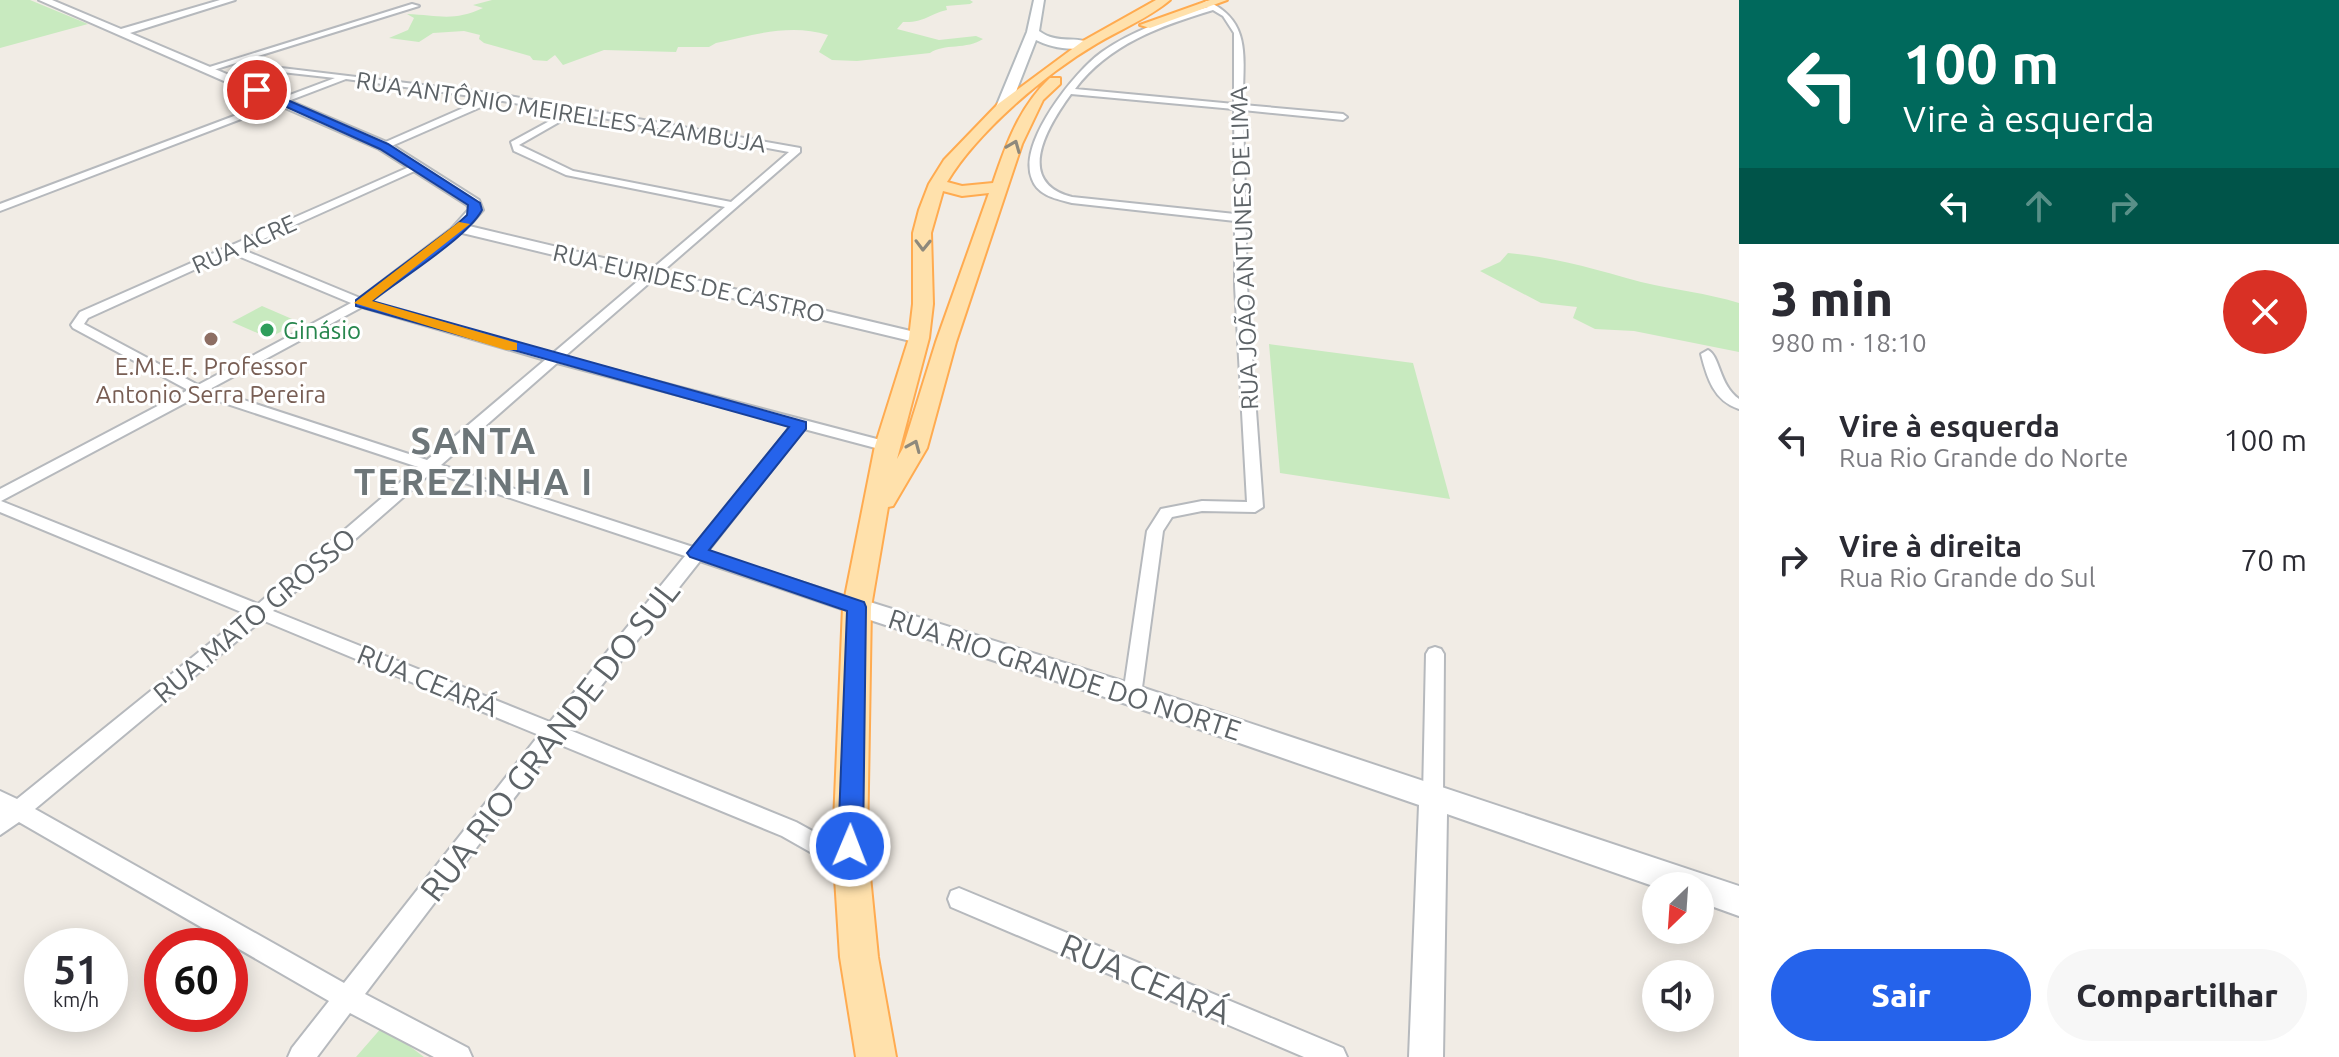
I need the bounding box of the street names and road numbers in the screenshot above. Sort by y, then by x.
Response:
street label: RUA ANTÔNIO MEIRELLES AZAMBUJA [354,65,768,158]
street label: RUA JOÃO ANTUNES DE LIMA [1225,85,1263,410]
street label: RUA ACRE [188,209,300,279]
street label: RUA EURIDES DE CASTRO [550,239,828,327]
street label: RUA MATO GROSSO [147,521,361,709]
street label: RUA RIO GRANDE DO SUL [412,572,686,908]
street label: RUA RIO GRANDE DO NORTE [885,602,1245,746]
street label: RUA CEARÁ [353,637,503,722]
street label: RUA CEARÁ [1055,924,1237,1031]

